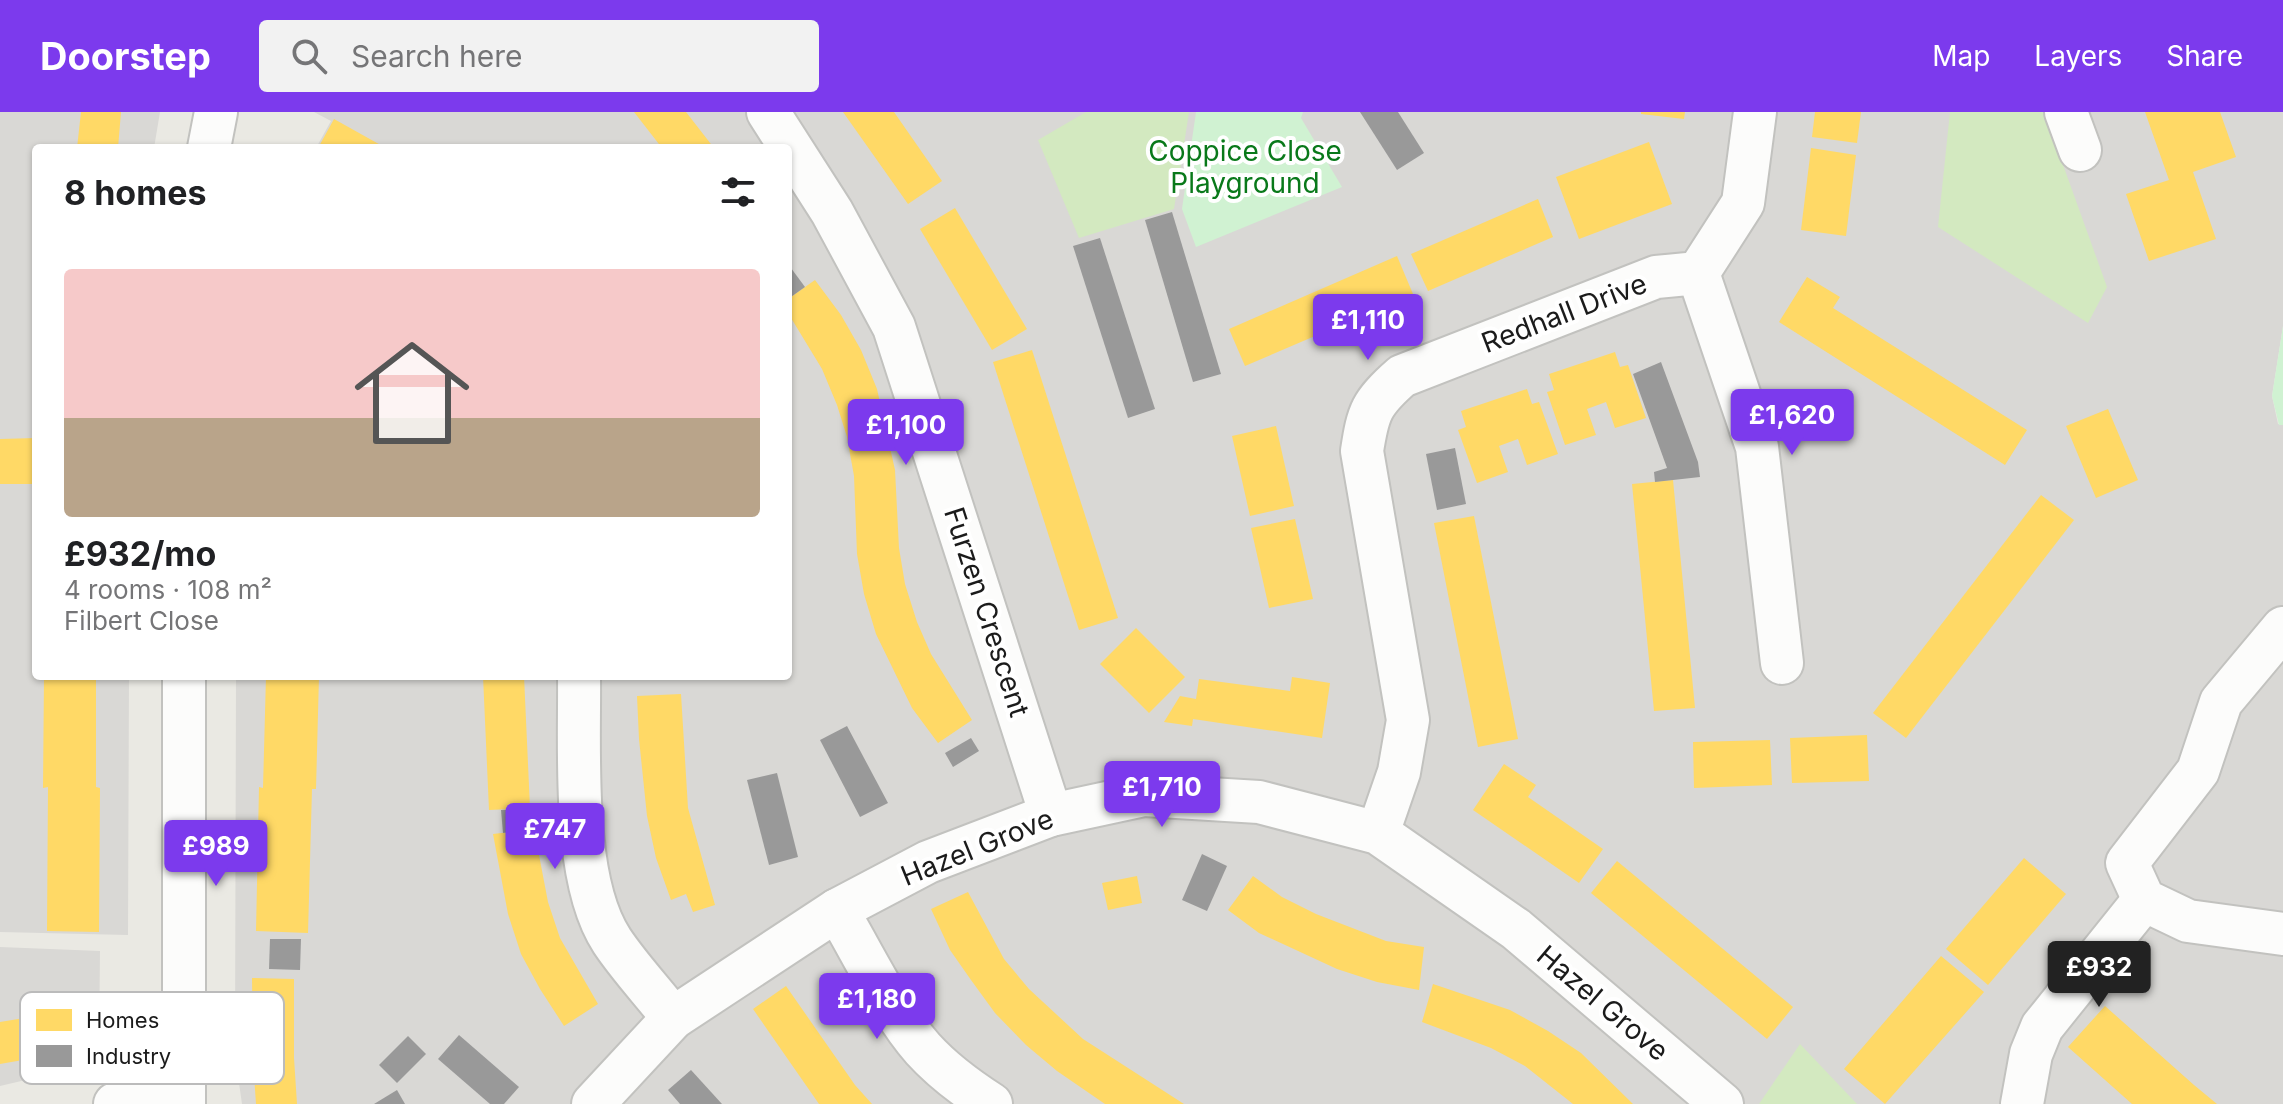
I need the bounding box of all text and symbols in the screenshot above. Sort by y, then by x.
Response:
search box [259,20,819,92]
text: Doorstep [40,33,211,79]
icon: search [287,34,331,78]
text: Search here [351,38,522,74]
text: Map [1932,39,1990,73]
text: Layers [2034,39,2122,73]
text: Share [2166,39,2243,73]
park label: Coppice Close Playground [1148,134,1342,200]
icon: filters [716,170,760,214]
text: 8 homes [64,172,207,213]
street label: Redhall Drive [1477,266,1651,360]
pin: £1,110 [1303,294,1433,362]
text: £1,110 [1331,304,1405,335]
icon: home [340,321,484,465]
pin: £1,620 [1727,389,1857,457]
pin: £1,100 [841,399,971,467]
text: £1,620 [1749,399,1835,430]
text: £1,100 [866,409,946,440]
street label: Furzen Crescent [937,503,1037,721]
text: £932/mo [64,533,216,574]
text: 4 rooms · 108 m² [64,574,272,605]
text: Filbert Close [64,605,219,636]
pin: £1,710 [1097,761,1227,829]
text: £1,710 [1122,771,1202,802]
street label: Hazel Grove [896,801,1058,893]
pin: £747 [508,803,602,871]
text: £747 [524,813,586,844]
pin: £989 [169,820,263,888]
text: £989 [182,830,250,861]
street label: Hazel Grove [1530,938,1676,1068]
pin: £932 [2052,941,2146,1009]
text: £932 [2066,951,2132,982]
pin: £1,180 [812,973,942,1041]
text: £1,180 [837,983,917,1014]
legend [20,992,284,1084]
text: Homes [86,1007,159,1033]
text: Industry [86,1043,171,1069]

